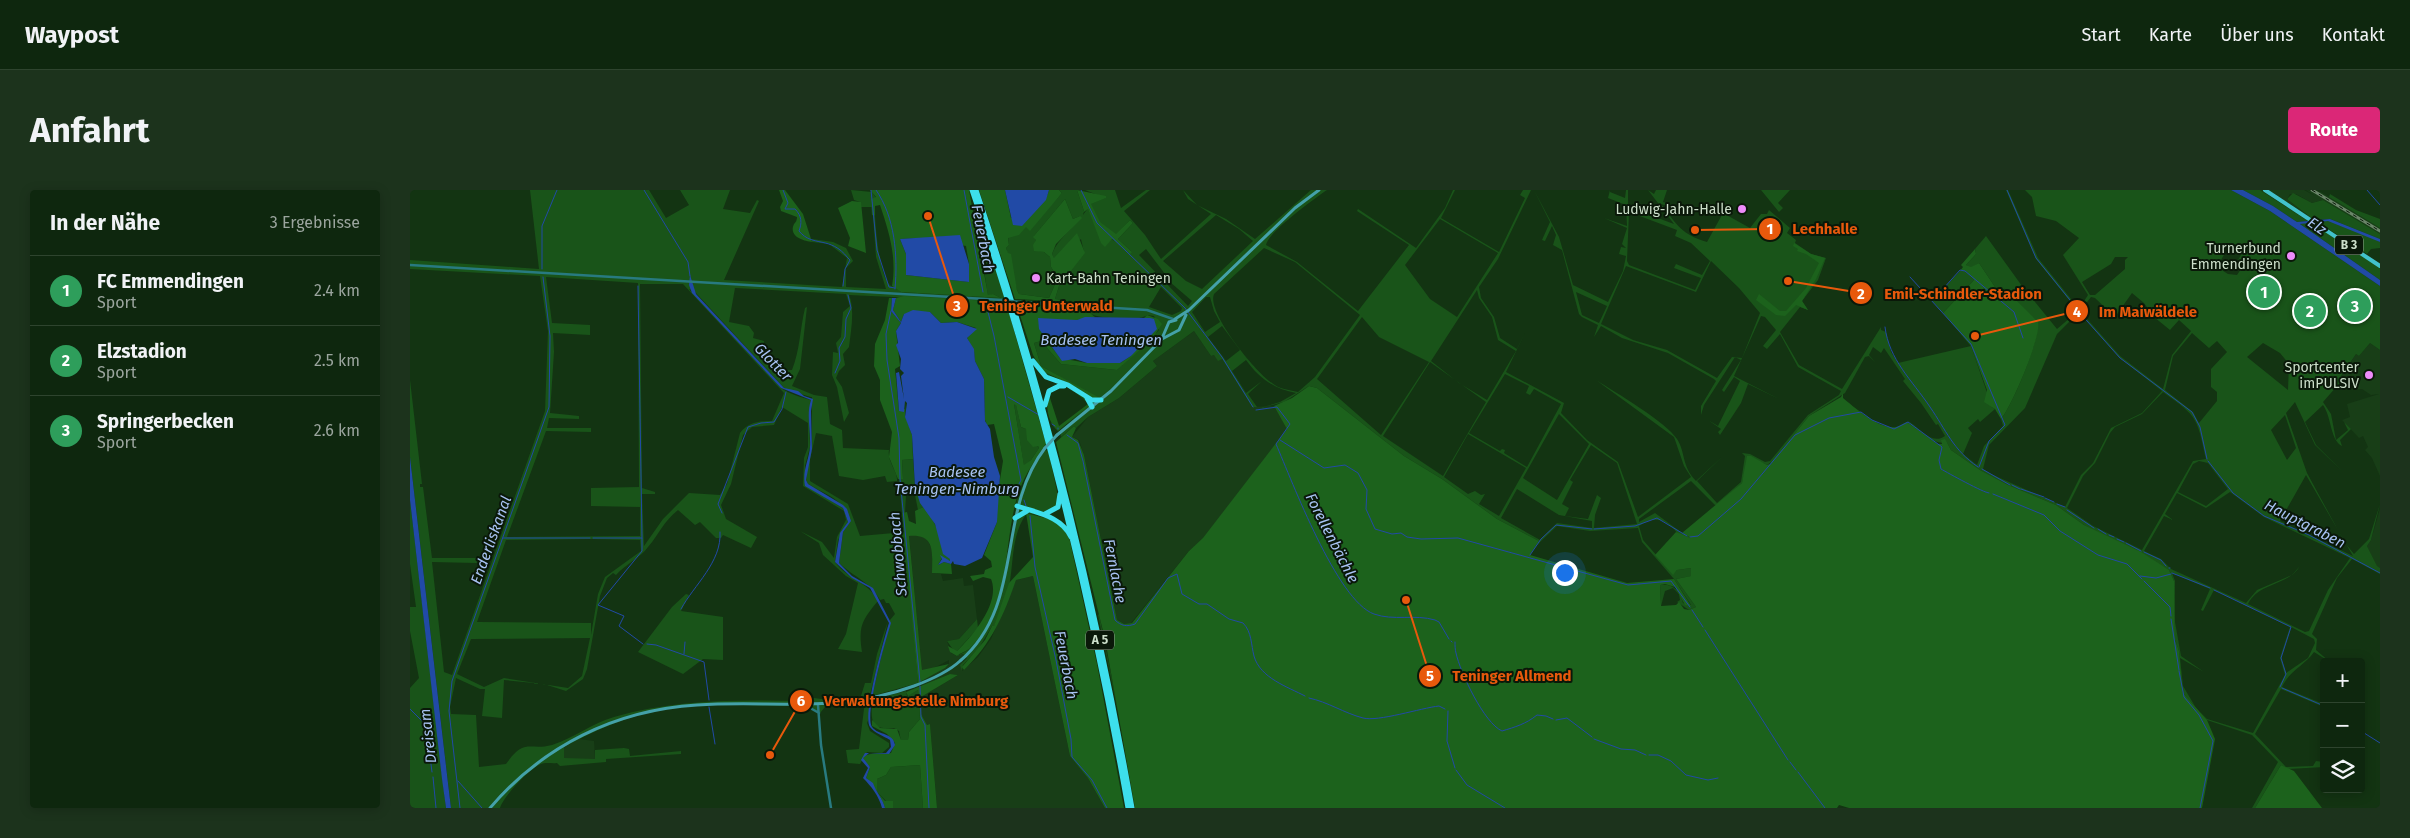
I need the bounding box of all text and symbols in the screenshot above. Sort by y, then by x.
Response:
text: Waypost [25,21,119,49]
text: Start [2081,24,2121,46]
text: Karte [2149,24,2192,46]
text: Über uns [2220,24,2294,46]
text: Kontakt [2322,24,2385,46]
button: Route [2288,107,2380,153]
text: Anfahrt [30,109,149,151]
place label: Ludwig-Jahn-Halle [1615,201,1732,218]
water label: Feuerbach [968,203,998,275]
marker: Ludwig-Jahn-Halle [1736,203,1748,215]
text: In der Nähe [50,210,160,236]
text: 3 Ergebnisse [270,213,360,232]
water label: Elz [2304,213,2330,239]
callout: Lechhalle [1757,214,1867,244]
text: 1 [1767,220,1773,238]
text: Lechhalle [1792,220,1858,238]
road number: B 3 [2335,236,2363,254]
place label: Turnerbund Emmendingen [2190,240,2281,273]
marker: Turnerbund Emmendingen [2285,250,2297,262]
text: FC Emmendingen [97,270,244,293]
place label: Kart-Bahn Teningen [1046,270,1171,287]
marker: Kart-Bahn Teningen [1030,272,1042,284]
pin: 1 [2248,273,2280,311]
callout: Emil-Schindler-Stadion [1849,278,2051,308]
text: 1 [62,281,70,300]
text: 2.4 km [314,281,360,300]
text: 2 [1857,285,1865,303]
text: Emil-Schindler-Stadion [1884,285,2042,303]
pin: 3 [2339,287,2371,325]
callout: Teninger Unterwald [945,291,1123,321]
pin: 2 [2294,292,2326,330]
text: Sport [97,293,137,312]
callout: Im Maiwäldele [2064,296,2207,326]
text: 3 [952,297,961,315]
text: Teninger Unterwald [979,297,1113,315]
text: 4 [2073,303,2082,321]
text: Im Maiwäldele [2099,303,2197,321]
water label: Badesee Teningen [1040,331,1162,349]
water label: Glotter [751,339,796,386]
text: Elzstadion [97,340,187,363]
text: 2 [62,351,70,370]
text: 2.5 km [314,351,360,370]
place label: Sportcenter imPULSIV [2285,359,2360,392]
text: Sport [97,363,137,382]
marker: Sportcenter imPULSIV [2363,369,2375,381]
text: Springerbecken [97,410,234,433]
text: 3 [62,421,70,440]
text: 2.6 km [314,421,360,440]
text: Sport [97,433,137,452]
water label: Badesee Teningen-Nimburg [894,463,1020,498]
water label: Forellenbächle [1302,490,1362,586]
water label: Enderliskanal [467,493,515,587]
water label: Hauptgraben [2261,496,2349,552]
water label: Schwobbach [885,511,911,598]
water label: Fernlache [1100,537,1130,605]
your location [1552,560,1578,586]
water label: Feuerbach [1051,629,1081,701]
road number: A 5 [1086,630,1114,650]
map controls [2320,658,2365,793]
button: + [2320,658,2365,703]
callout: Teninger Allmend [1417,661,1581,691]
text: 5 [1426,667,1434,685]
text: Teninger Allmend [1452,667,1572,685]
callout: Verwaltungsstelle Nimburg [789,686,1018,716]
text: 6 [797,692,806,710]
text: Verwaltungsstelle Nimburg [823,692,1009,710]
button: − [2320,703,2365,748]
water label: Dreisam [416,708,440,764]
button: layers [2320,748,2365,793]

